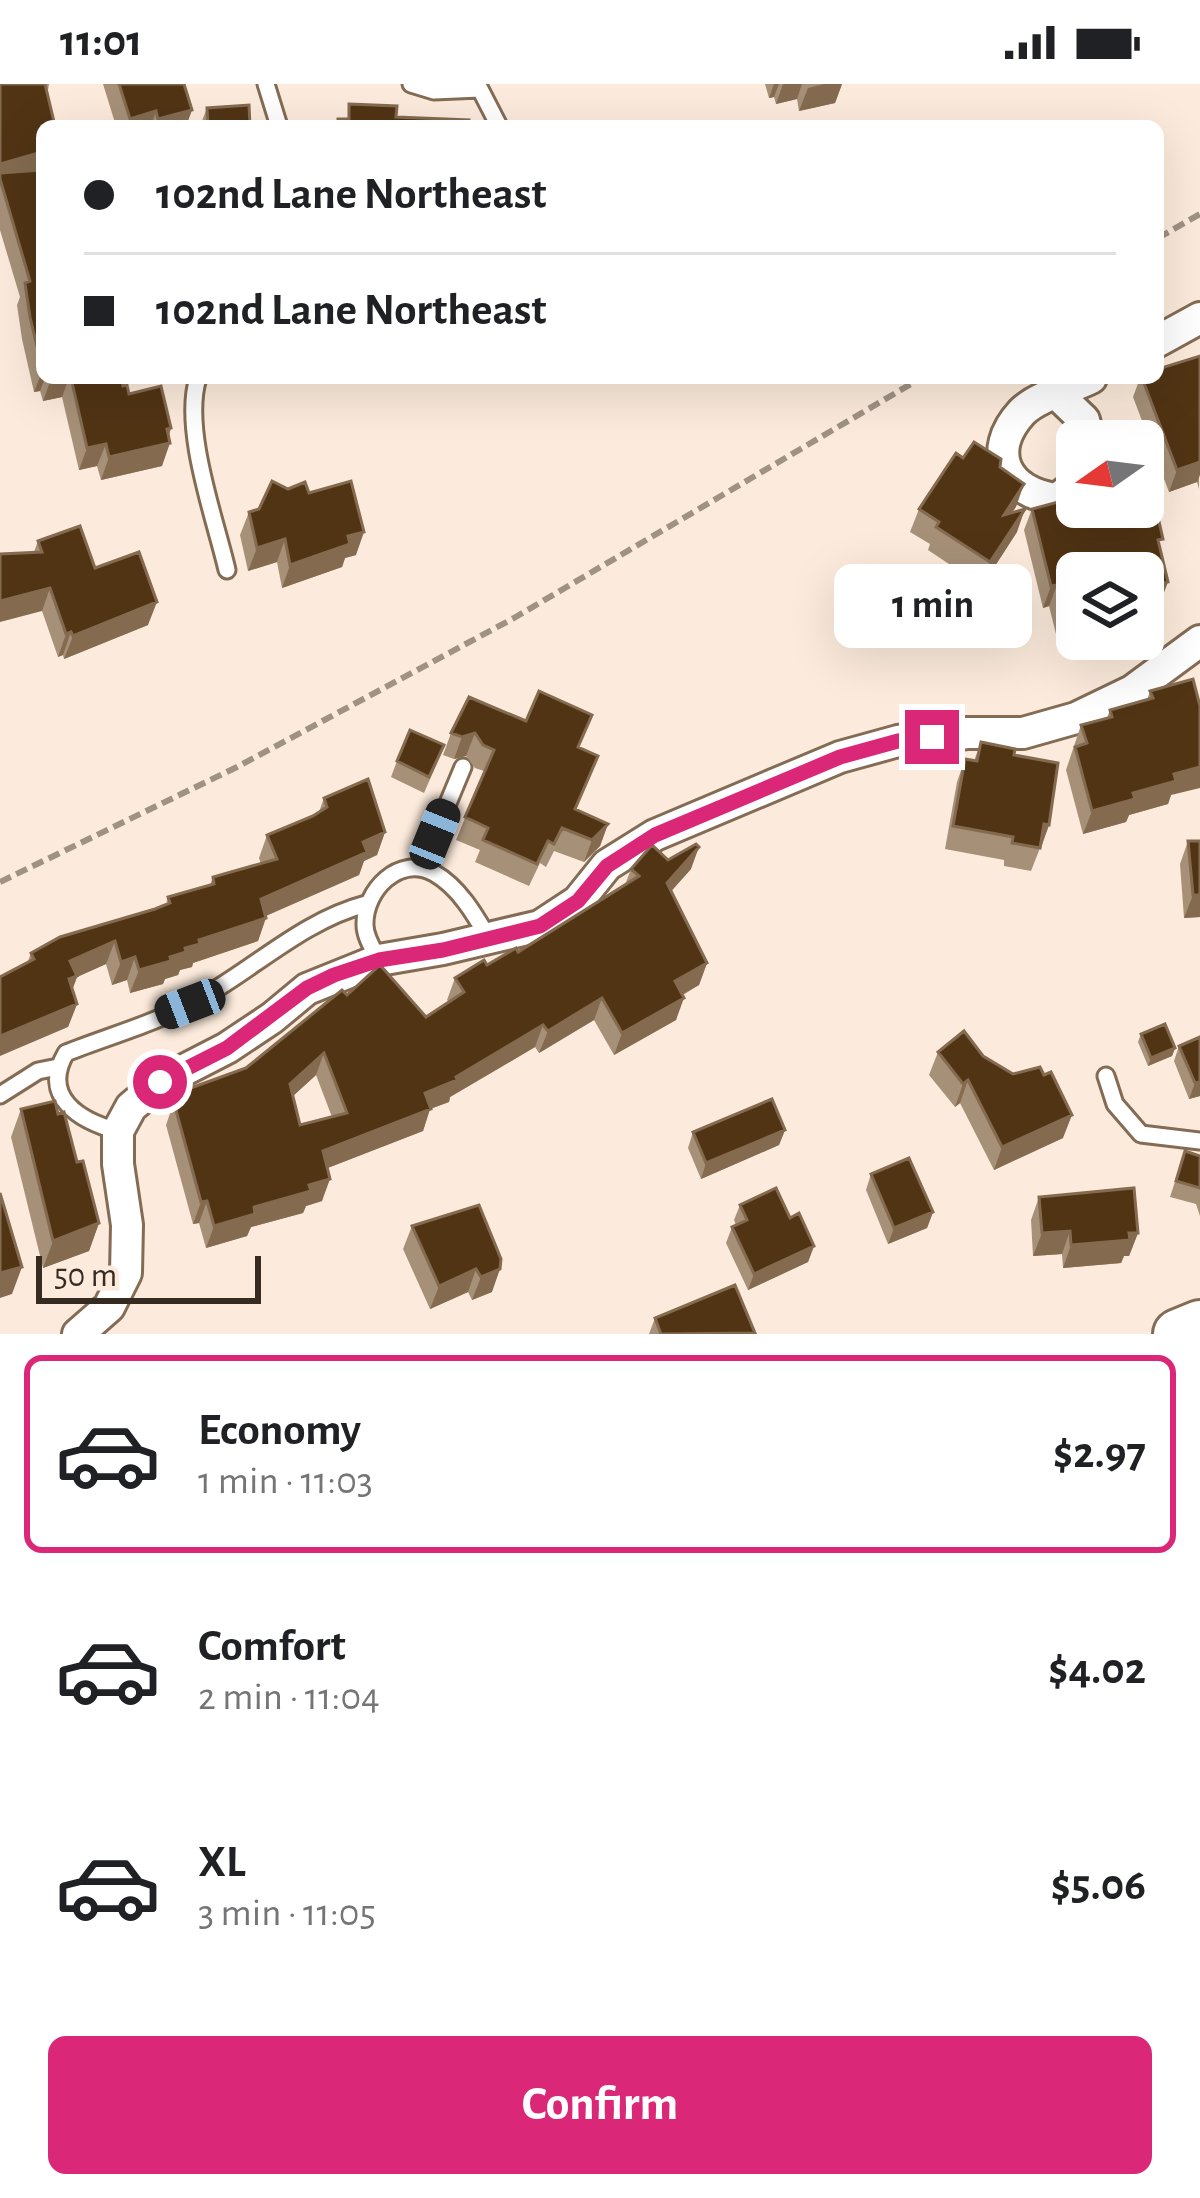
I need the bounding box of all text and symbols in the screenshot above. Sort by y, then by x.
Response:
text: 11:01 [60,19,142,64]
text: 102nd Lane Northeast [156,172,547,217]
text: 102nd Lane Northeast [156,288,547,333]
north arrow [1056,420,1164,528]
map controls [1056,420,1164,660]
button: layers [1056,552,1164,660]
callout: 1 min [833,563,1031,647]
text: 1 min [892,586,974,625]
route end [905,710,959,764]
car [405,794,465,874]
car [150,974,230,1034]
route start [133,1055,187,1109]
scale bar [36,1250,261,1303]
text: 50 m [54,1260,117,1293]
icon: car [54,1400,162,1508]
text: Economy [198,1408,361,1453]
text: $2.97 [1053,1431,1146,1476]
text: 1 min · 11:03 [198,1462,373,1501]
icon: car [54,1616,162,1724]
text: Comfort [198,1624,346,1669]
text: $4.02 [1048,1647,1146,1692]
text: 2 min · 11:04 [198,1678,380,1717]
icon: car [54,1832,162,1940]
text: XL [198,1840,246,1885]
text: $5.06 [1051,1863,1146,1908]
text: 3 min · 11:05 [198,1894,376,1933]
button: Confirm [48,2036,1152,2174]

